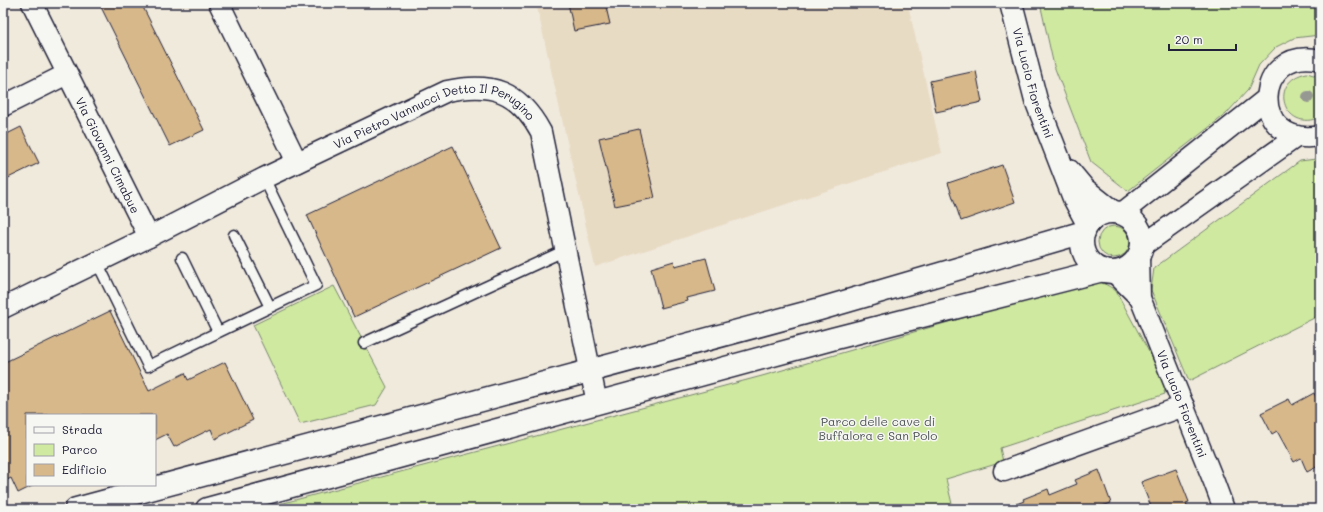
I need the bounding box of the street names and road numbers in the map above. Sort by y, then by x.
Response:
street label: Via Lucio Fiorentini [1010,26,1058,140]
street label: Via Pietro Vannucci Detto Il Perugino [331,80,539,152]
street label: Via Giovanni Cimabue [72,94,144,216]
street label: Via Lucio Fiorentini [1154,348,1211,460]

